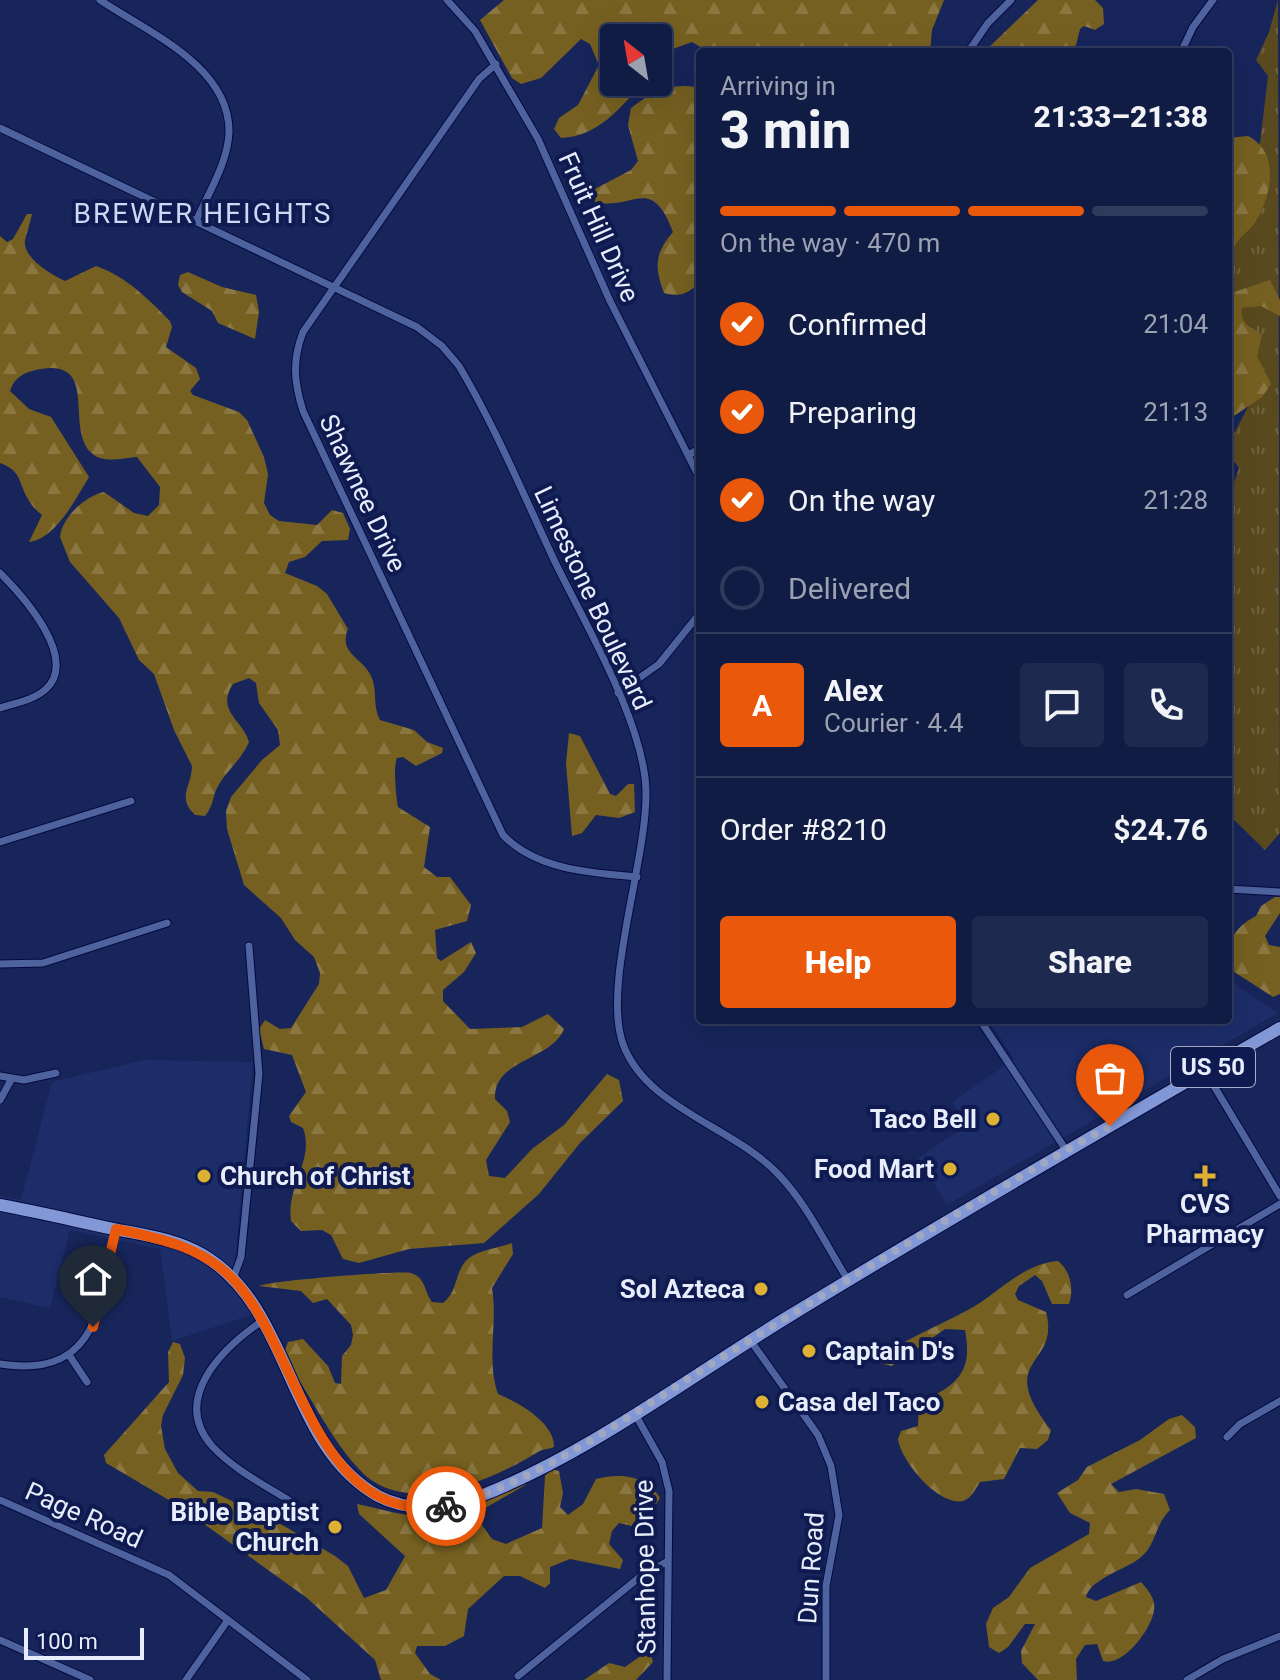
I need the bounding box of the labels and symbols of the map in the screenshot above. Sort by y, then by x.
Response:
north arrow [600,24,672,96]
street label: Fruit Hill Drive [553,147,645,307]
district label: BREWER HEIGHTS [74,197,332,230]
street label: Shawnee Drive [313,410,413,576]
street label: Limestone Boulevard [528,482,658,714]
pin [1076,1044,1144,1126]
road number: US 50 [1171,1047,1255,1087]
place label: Taco Bell [870,1104,977,1134]
marker: Taco Bell [984,1110,1002,1128]
place label: Food Mart [814,1154,934,1184]
marker: Food Mart [941,1160,959,1178]
place label: Church of Christ [220,1161,411,1191]
marker: Church of Christ [195,1167,213,1185]
marker: CVS Pharmacy [1196,1167,1214,1185]
place label: CVS Pharmacy [1146,1189,1265,1249]
pin [59,1245,127,1327]
place label: Sol Azteca [620,1274,745,1304]
marker: Sol Azteca [752,1280,770,1298]
place label: Captain D's [825,1336,955,1366]
marker: Captain D's [800,1342,818,1360]
place label: Casa del Taco [778,1387,940,1417]
marker: Casa del Taco [753,1393,771,1411]
courier [406,1466,486,1546]
street label: Page Road [21,1476,147,1554]
street label: Stanhope Drive [628,1479,662,1655]
place label: Bible Baptist Church [171,1497,319,1557]
street label: Dun Road [792,1511,830,1625]
marker: Bible Baptist Church [326,1518,344,1536]
scale bar [24,1624,144,1660]

